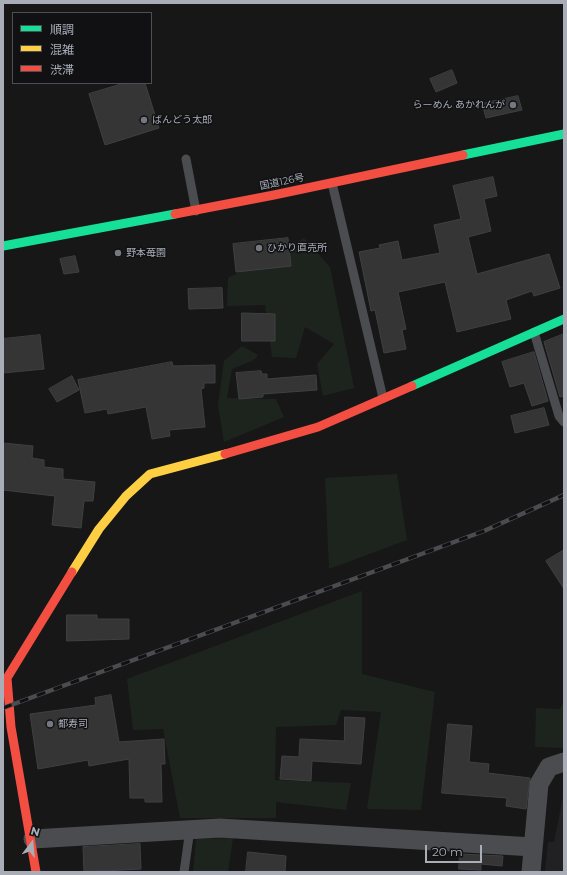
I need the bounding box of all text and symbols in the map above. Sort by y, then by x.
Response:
legend [12,12,152,84]
text: 順調 [50,22,74,37]
text: 混雑 [50,42,74,57]
text: 渋滞 [50,62,74,77]
place label: らーめん あかれんが [412,99,505,111]
marker: らーめん あかれんが [508,100,518,110]
place label: ばんどう太郎 [152,114,212,126]
marker: ばんどう太郎 [139,115,149,125]
street label: 国道126号 [259,171,305,193]
place label: ひかり直売所 [267,242,327,254]
marker: ひかり直売所 [254,243,264,253]
place label: 野本苺園 [126,247,166,259]
marker: 野本苺園 [113,248,123,258]
place label: 都寿司 [58,718,88,730]
marker: 都寿司 [45,719,55,729]
north arrow [12,823,52,863]
text: N [29,824,42,839]
scale bar [427,837,484,863]
text: 20 m [432,844,463,859]

